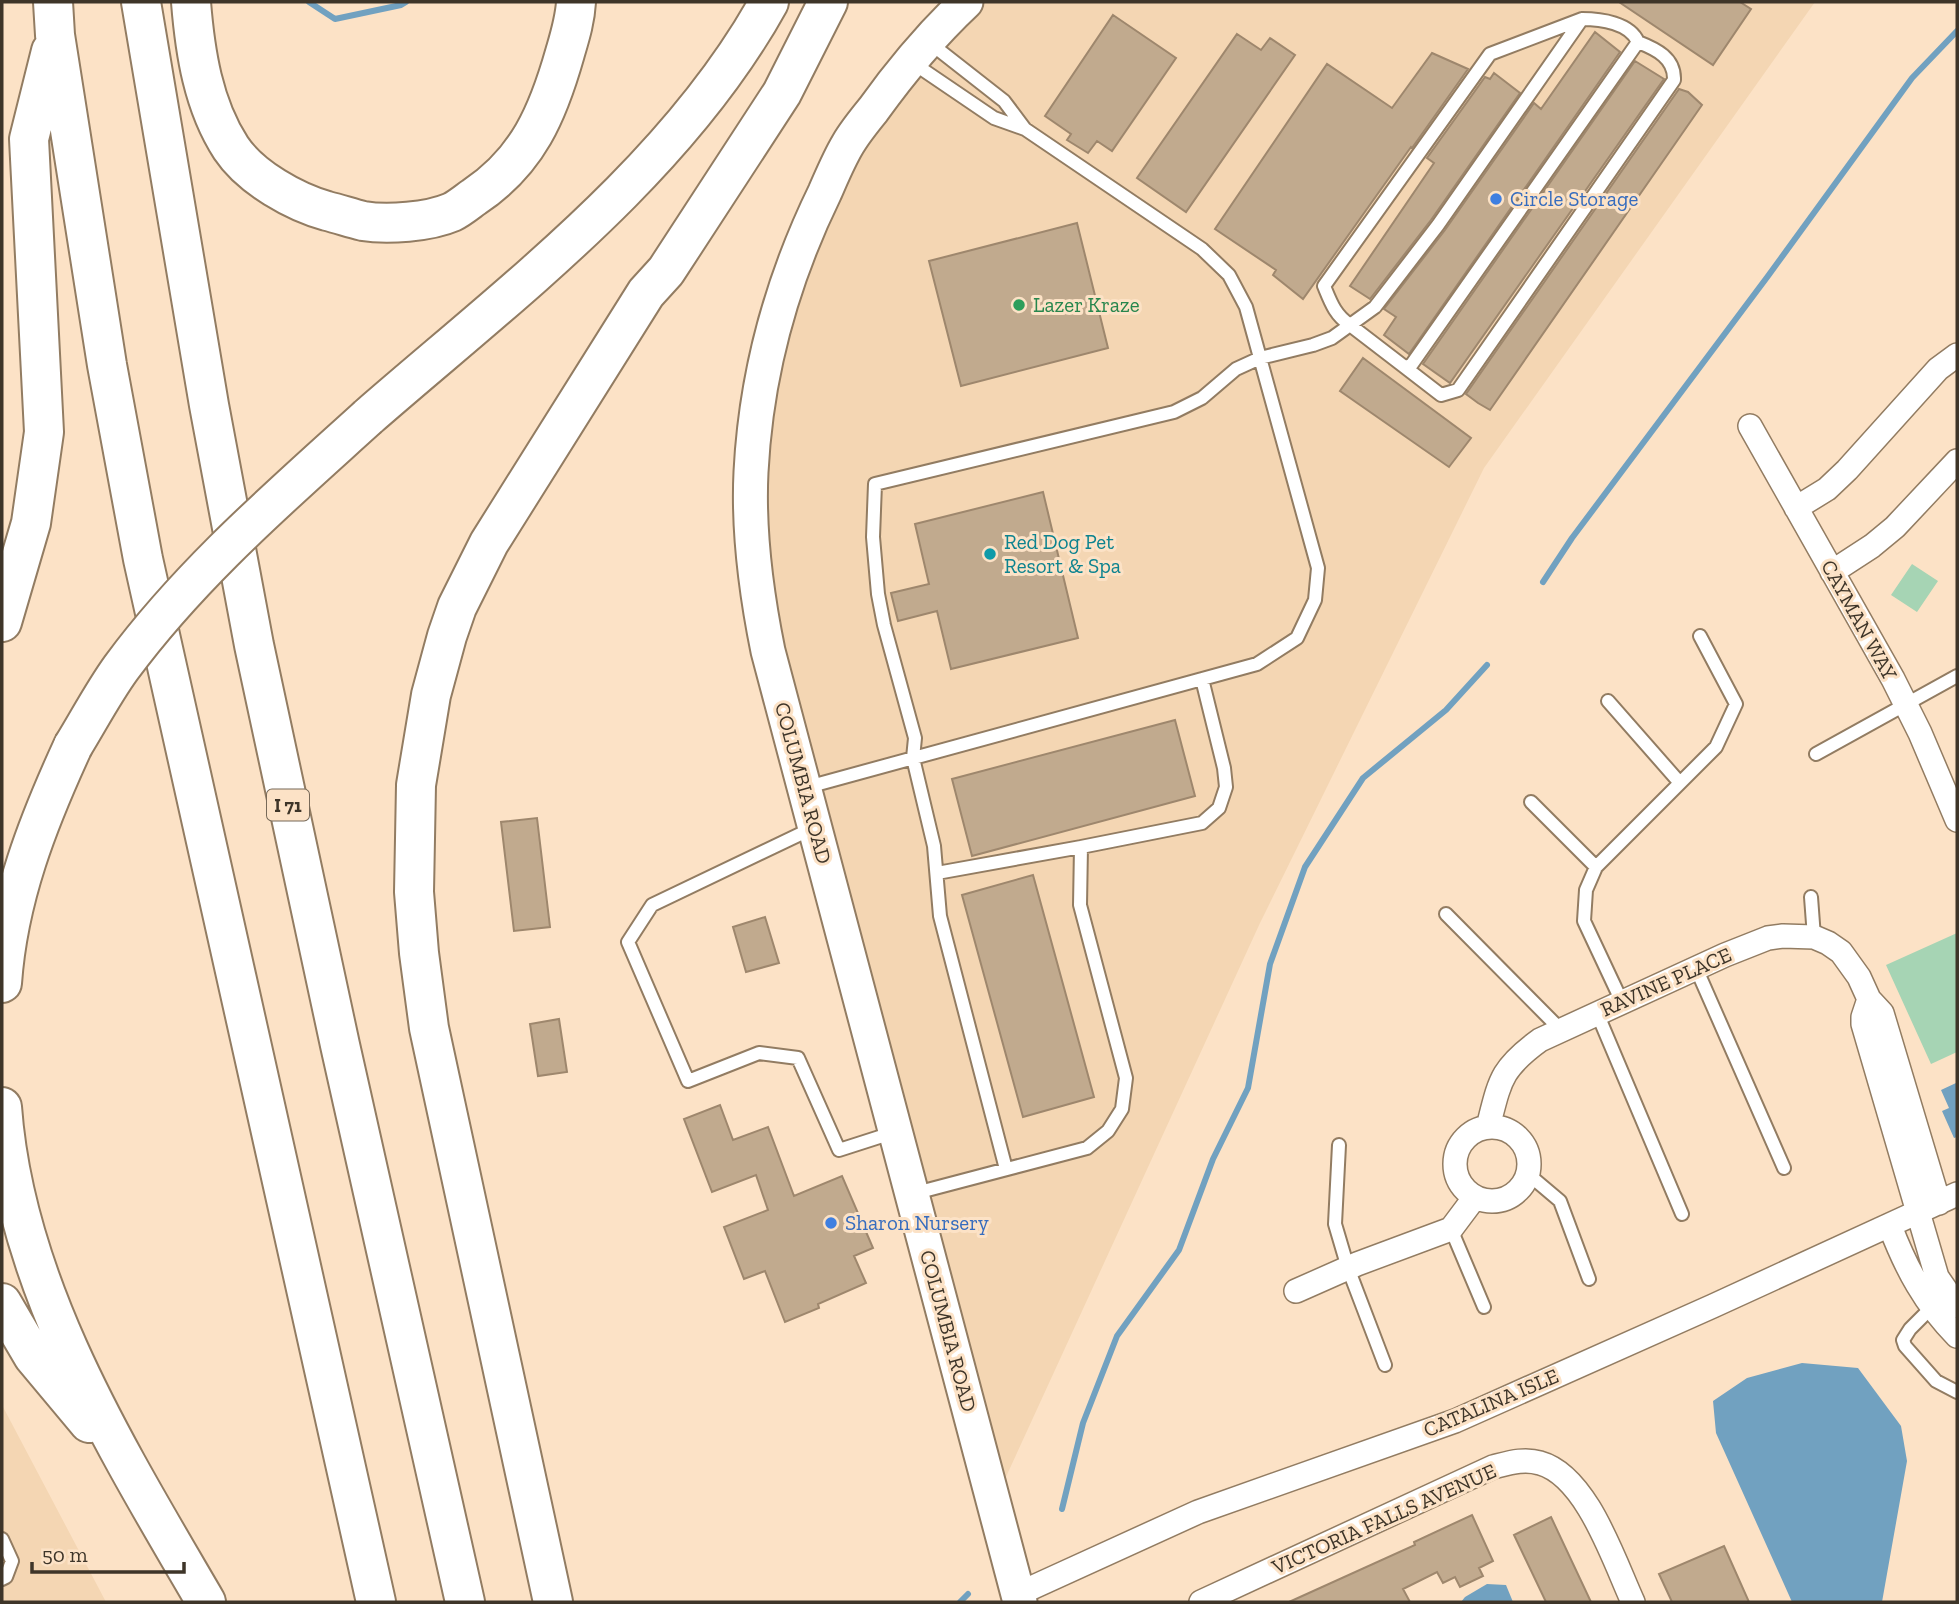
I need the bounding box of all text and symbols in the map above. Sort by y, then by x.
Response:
place label: Circle Storage [1510,186,1638,211]
marker: Circle Storage [1488,191,1504,207]
place label: Lazer Kraze [1033,292,1140,317]
marker: Lazer Kraze [1011,297,1027,313]
place label: Red Dog Pet Resort & Spa [1004,529,1121,578]
marker: Red Dog Pet Resort & Spa [982,546,998,562]
street label: CAYMAN WAY [1816,555,1903,684]
street label: COLUMBIA ROAD [770,699,837,866]
road number: I 71 [267,790,309,820]
street label: RAVINE PLACE [1597,942,1735,1022]
place label: Sharon Nursery [845,1210,989,1235]
marker: Sharon Nursery [823,1215,839,1231]
street label: COLUMBIA ROAD [915,1247,982,1414]
street label: CATALINA ISLE [1420,1363,1562,1442]
street label: VICTORIA FALLS AVENUE [1267,1458,1500,1580]
scale bar [32,1530,184,1574]
text: 50 m [42,1542,88,1567]

